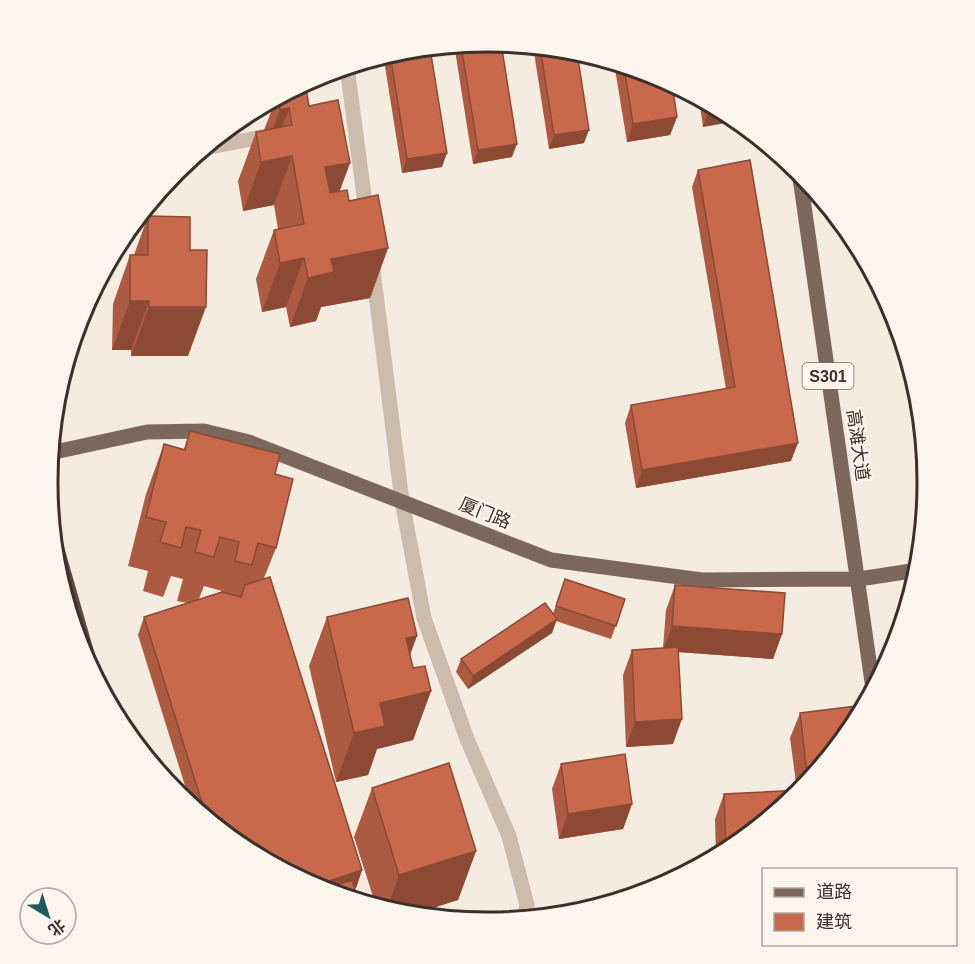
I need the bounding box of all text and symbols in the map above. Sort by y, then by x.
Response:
road number: S301 [802,363,854,389]
street label: 高滩大道 [843,408,873,482]
street label: 厦门路 [456,494,514,532]
legend [762,868,957,946]
text: 道路 [816,882,852,902]
north arrow [18,886,78,946]
text: 建筑 [816,912,852,932]
text: 北 [45,916,68,939]

